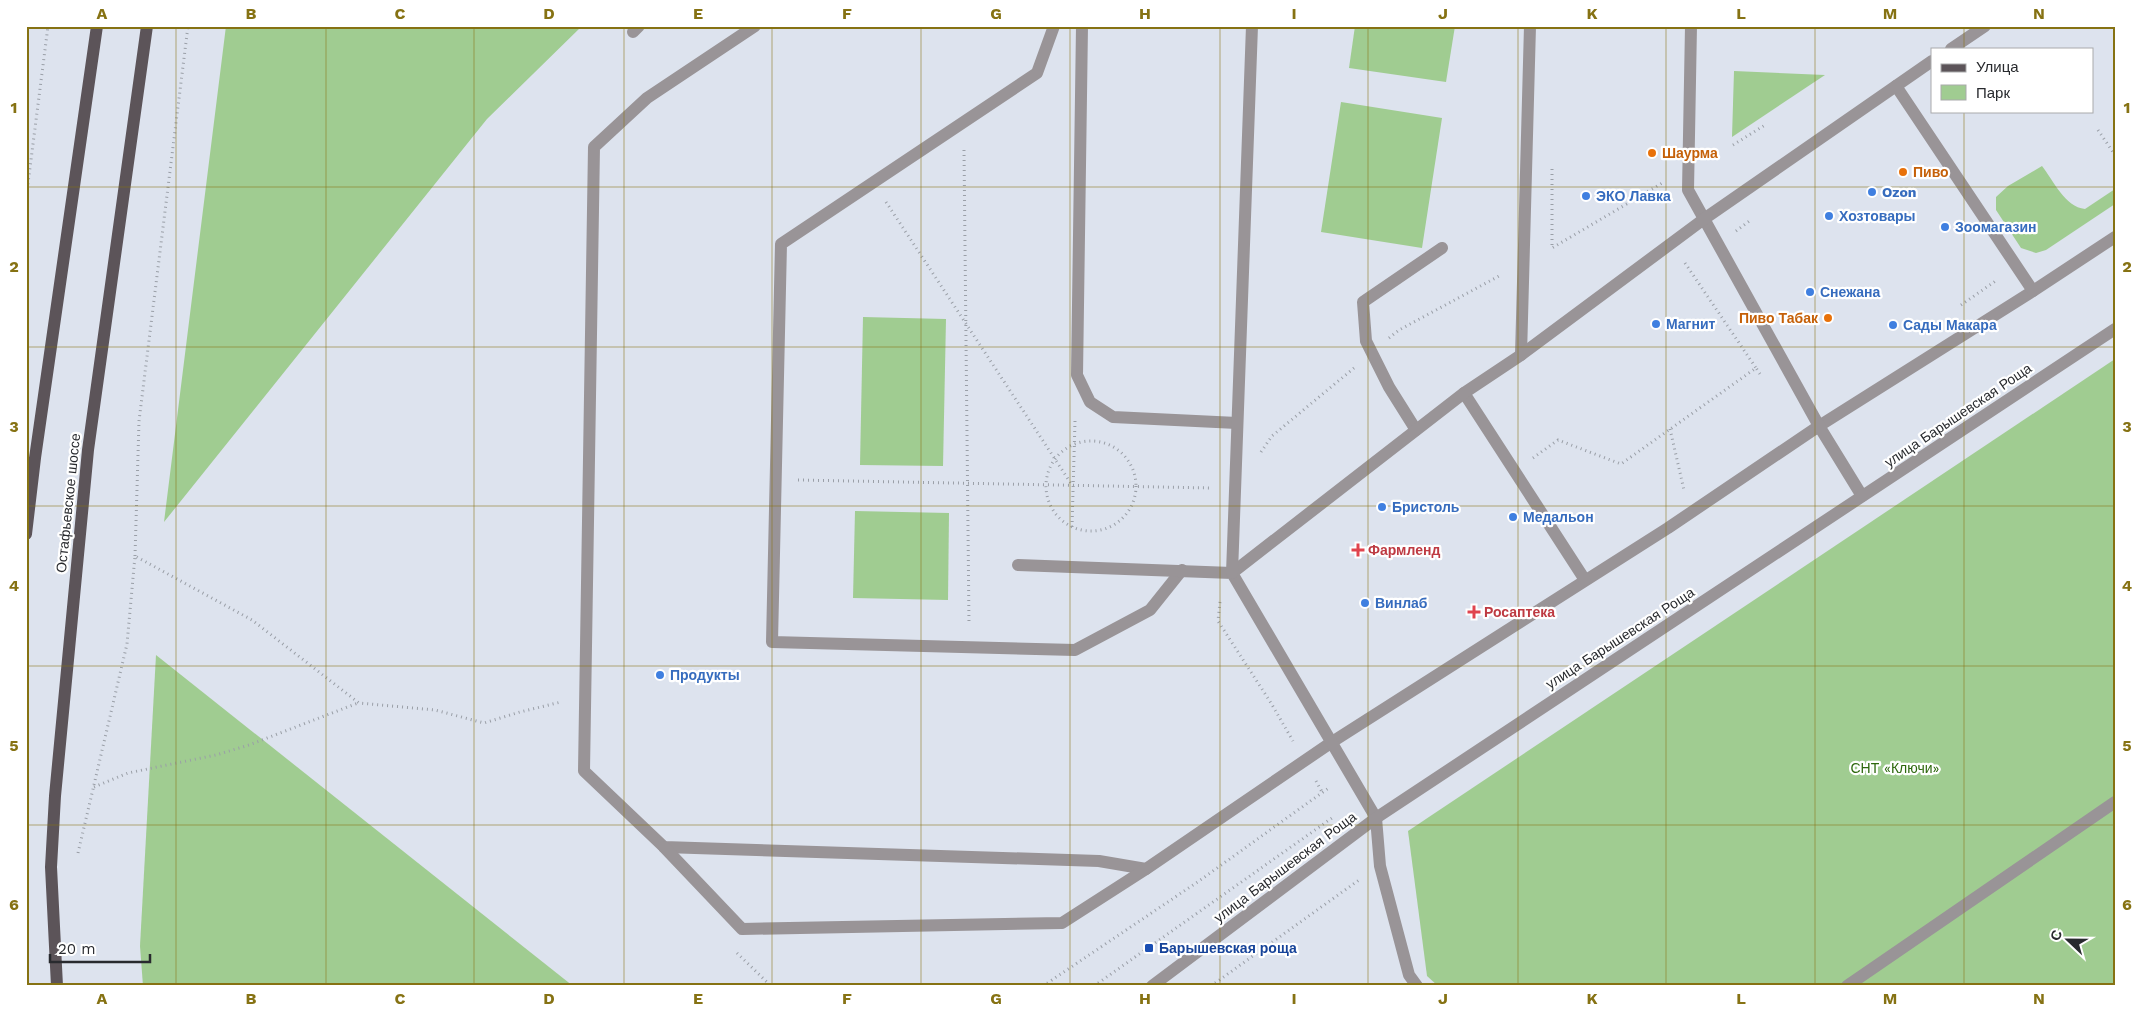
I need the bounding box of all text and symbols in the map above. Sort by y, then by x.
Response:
text: A [97,4,108,23]
text: B [246,4,257,23]
text: C [395,4,406,23]
text: D [543,4,555,23]
text: E [693,4,703,23]
text: F [842,4,852,23]
text: G [990,4,1002,23]
text: H [1139,4,1151,23]
text: I [1291,4,1297,23]
text: J [1438,4,1448,23]
text: K [1586,4,1598,23]
text: L [1736,4,1746,23]
text: M [1883,4,1897,23]
text: N [2033,4,2045,23]
legend [1931,48,2094,112]
text: Улица [1976,58,2019,76]
text: Парк [1976,84,2010,102]
text: 1 [11,98,17,117]
text: 1 [2124,98,2130,117]
place label: Шаурма [1662,145,1718,161]
marker: Шаурма [1646,147,1658,159]
place label: Пиво [1913,164,1949,180]
marker: Пиво [1897,166,1909,178]
place label: Ozon [1882,184,1917,200]
marker: Ozon [1866,186,1878,198]
place label: ЭКО Лавка [1596,188,1671,204]
marker: ЭКО Лавка [1580,190,1592,202]
place label: Хозтовары [1839,208,1915,224]
marker: Хозтовары [1823,210,1835,222]
place label: Зоомагазин [1955,219,2036,235]
marker: Зоомагазин [1939,221,1951,233]
text: 2 [9,257,19,276]
text: 2 [2122,257,2132,276]
place label: Снежана [1820,284,1881,300]
marker: Снежана [1804,286,1816,298]
place label: Пиво Табак [1739,310,1819,326]
marker: Пиво Табак [1822,312,1834,324]
place label: Магнит [1666,316,1716,332]
place label: Сады Макара [1903,317,1997,333]
marker: Магнит [1650,318,1662,330]
marker: Сады Макара [1887,319,1899,331]
street label: улица Барышевская Роща [1881,360,2035,470]
text: 3 [9,417,19,436]
text: 3 [2122,417,2132,436]
street label: Остафьевское шоссе [53,432,83,574]
place label: Бристоль [1392,499,1460,515]
marker: Бристоль [1376,501,1388,513]
place label: Медальон [1523,509,1594,525]
marker: Медальон [1507,511,1519,523]
place label: Фармленд [1368,542,1440,558]
marker: Фармленд [1352,544,1364,556]
text: 4 [9,576,19,595]
text: 4 [2122,576,2132,595]
street label: улица Барышевская Роща [1543,584,1697,692]
place label: Винлаб [1375,595,1428,611]
marker: Винлаб [1359,597,1371,609]
place label: Росаптека [1484,604,1555,620]
marker: Росаптека [1468,606,1480,618]
place label: Продукты [670,667,740,683]
marker: Продукты [654,669,666,681]
text: 5 [9,736,19,755]
text: 5 [2122,736,2132,755]
park label: СНТ «Ключи» [1851,760,1940,776]
street label: улица Барышевская Роща [1211,808,1359,926]
text: 6 [9,895,19,914]
text: 6 [2122,895,2132,914]
north arrow [2044,914,2094,964]
text: С [2047,927,2065,943]
scale bar [50,932,150,964]
text: 20 m [58,940,96,958]
place label: Барышевская роща [1159,940,1297,956]
marker: Барышевская роща [1143,942,1155,954]
text: A [97,989,108,1008]
text: B [246,989,257,1008]
text: C [395,989,406,1008]
text: D [543,989,555,1008]
text: E [693,989,703,1008]
text: F [842,989,852,1008]
text: G [990,989,1002,1008]
text: H [1139,989,1151,1008]
text: I [1291,989,1297,1008]
text: J [1438,989,1448,1008]
text: K [1586,989,1598,1008]
text: L [1736,989,1746,1008]
text: M [1883,989,1897,1008]
text: N [2033,989,2045,1008]

